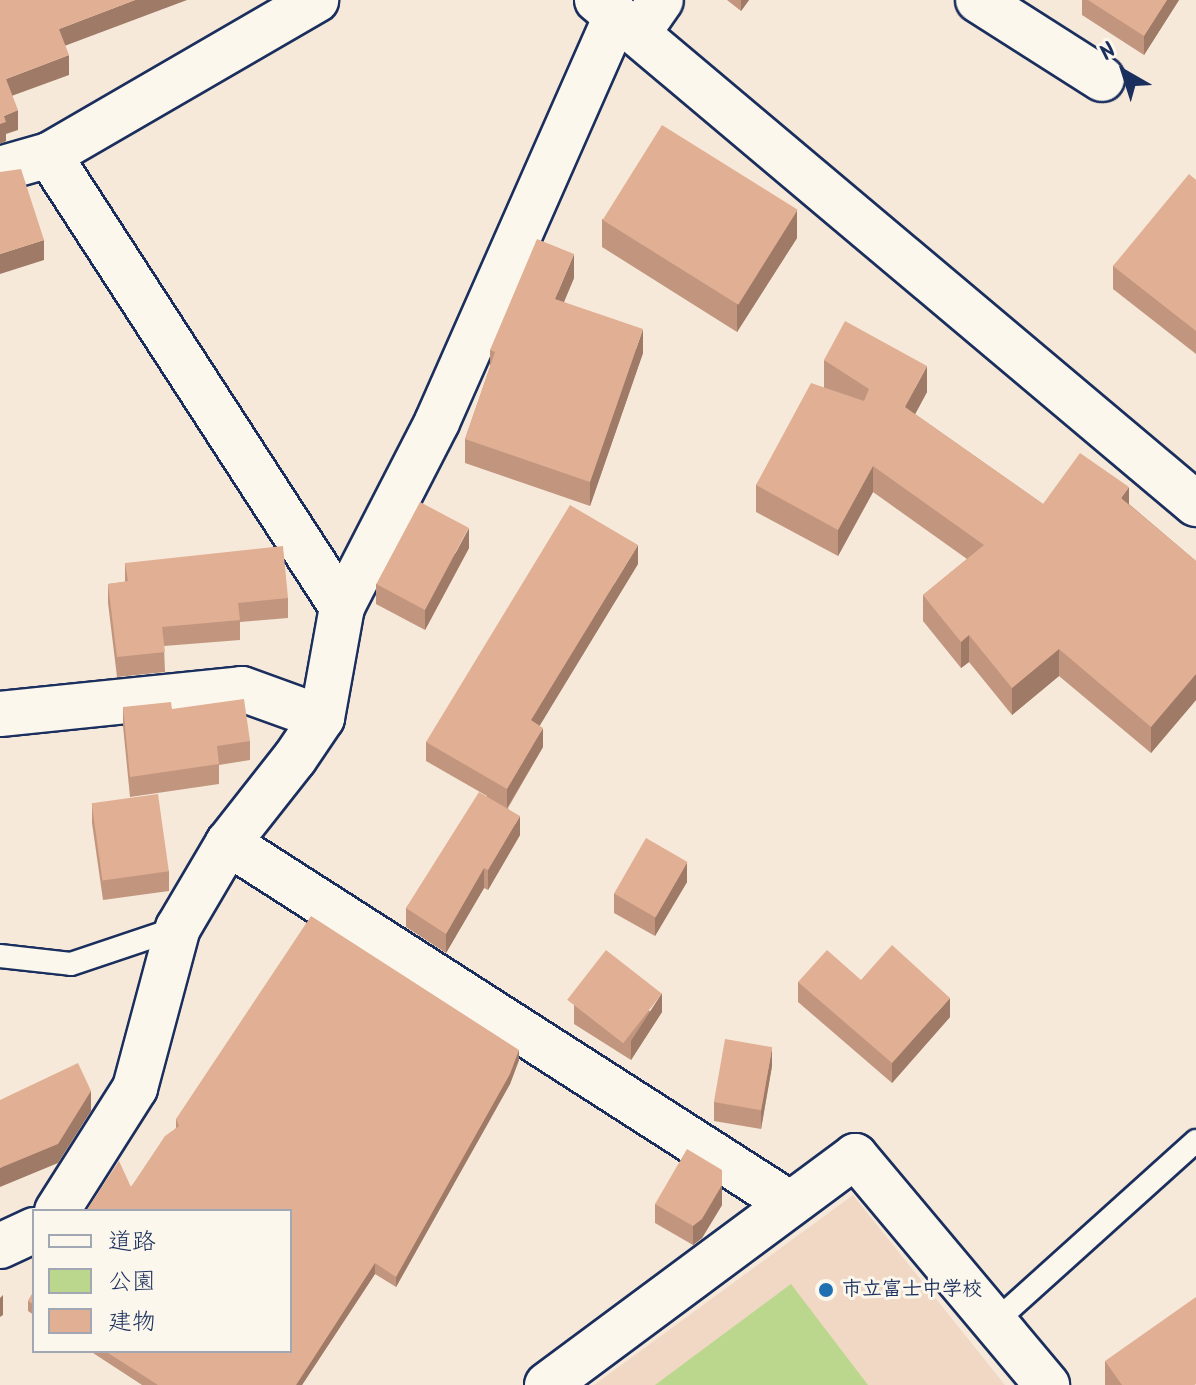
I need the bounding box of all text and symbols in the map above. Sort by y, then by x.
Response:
north arrow [1084,32,1164,112]
text: N [1092,35,1125,71]
legend [32,1209,292,1353]
text: 道路 [108,1223,156,1262]
text: 公園 [108,1263,156,1302]
place label: 市立富士中学校 [842,1278,982,1302]
marker: 市立富士中学校 [817,1281,835,1299]
text: 建物 [108,1303,156,1342]

